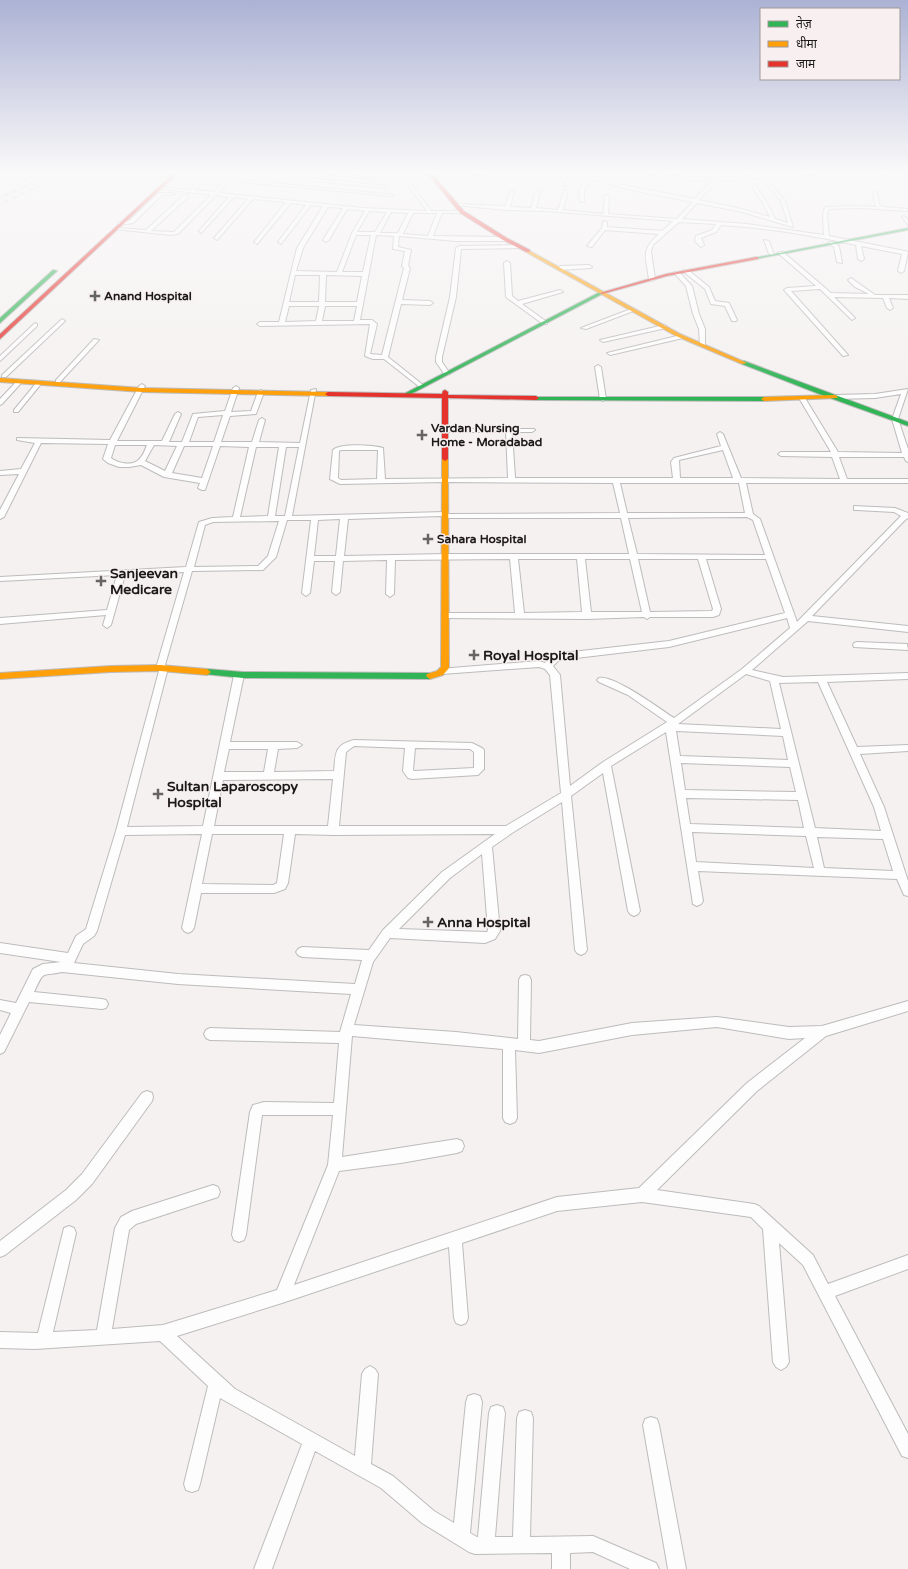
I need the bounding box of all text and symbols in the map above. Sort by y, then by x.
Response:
legend [760,8,900,80]
text: तेज़ [796,16,813,31]
text: धीमा [796,36,818,51]
text: जाम [796,57,816,71]
place label: Anand Hospital [104,289,192,304]
marker: Anand Hospital [89,290,101,302]
place label: Vardan Nursing Home - Moradabad [431,421,542,449]
marker: Vardan Nursing Home - Moradabad [416,429,428,441]
place label: Sahara Hospital [437,532,526,547]
marker: Sahara Hospital [422,533,434,545]
place label: Sanjeevan Medicare [110,565,178,598]
marker: Sanjeevan Medicare [95,575,107,587]
place label: Royal Hospital [483,647,578,664]
marker: Royal Hospital [468,649,480,661]
place label: Sultan Laparoscopy Hospital [167,778,299,811]
marker: Sultan Laparoscopy Hospital [152,788,164,800]
place label: Anna Hospital [437,914,531,931]
marker: Anna Hospital [422,916,434,928]

